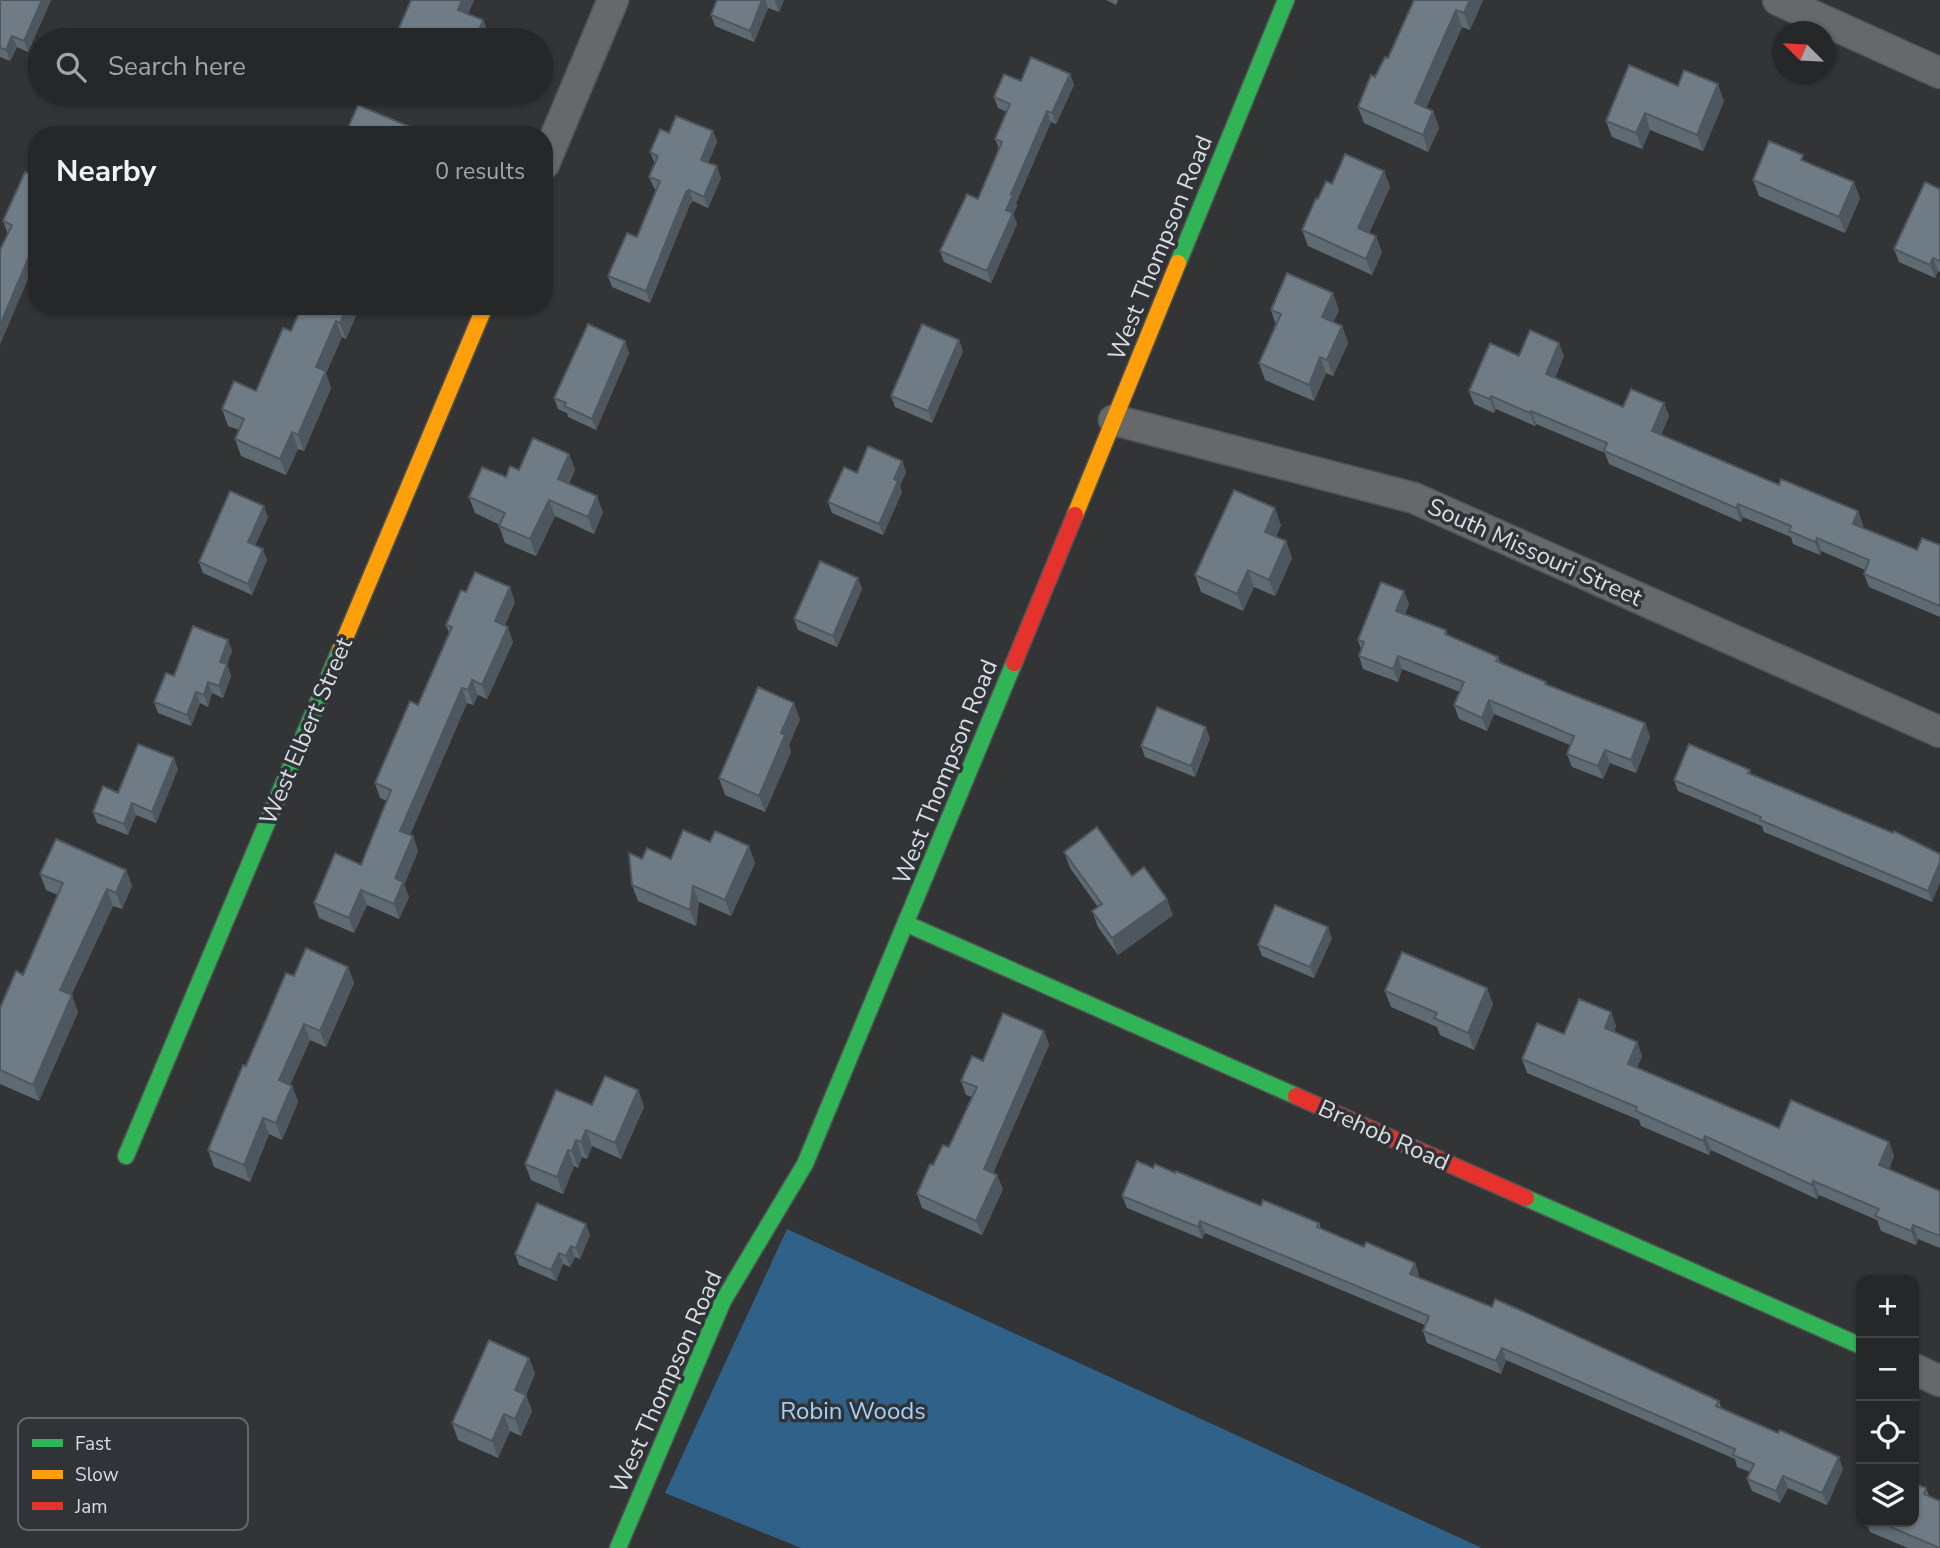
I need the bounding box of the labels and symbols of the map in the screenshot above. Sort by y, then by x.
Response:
north arrow [1772,21,1835,84]
street label: West Thompson Road [1100,131,1220,365]
street label: South Missouri Street [1423,490,1648,614]
street label: West Elbert Street [252,632,360,830]
street label: West Thompson Road [885,655,1005,889]
street label: Brehob Road [1313,1092,1455,1178]
street label: West Thompson Road [603,1266,729,1498]
park label: Robin Woods [780,1395,926,1427]
legend [18,1418,248,1530]
text: Fast [75,1431,111,1457]
text: Slow [75,1462,119,1488]
text: Jam [74,1494,108,1520]

